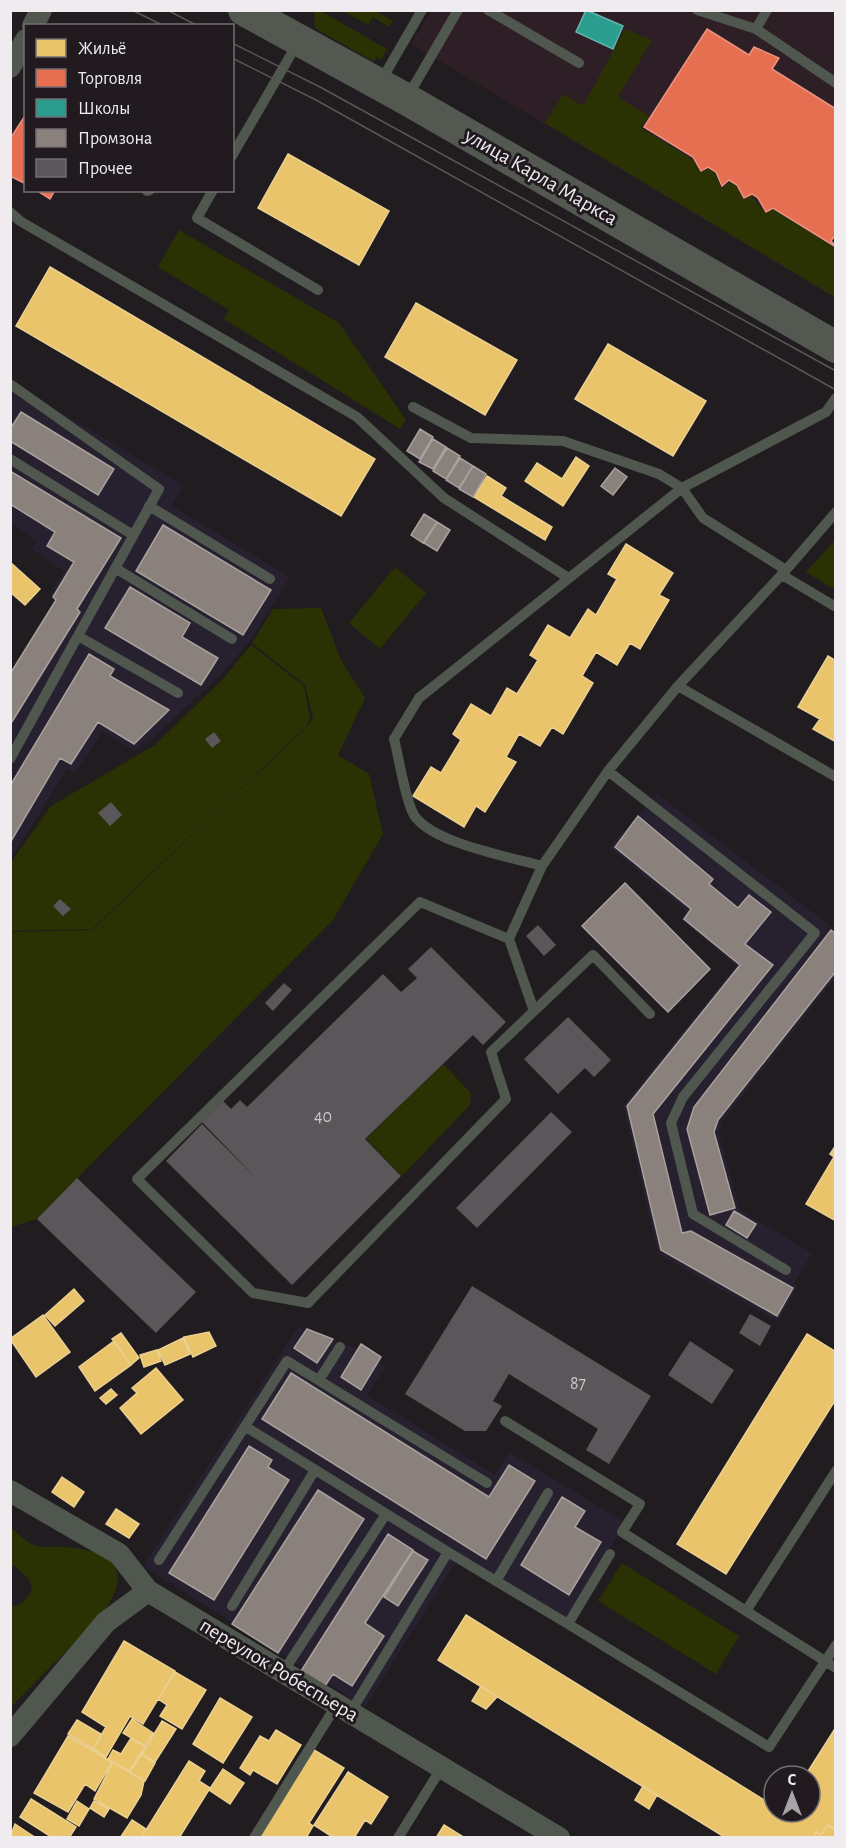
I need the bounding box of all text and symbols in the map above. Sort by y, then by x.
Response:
legend [24,24,234,192]
text: Жильё [78,40,126,58]
text: Торговля [78,70,142,88]
text: Школы [78,100,130,118]
street label: улица Карла Маркса [460,124,621,229]
text: Промзона [78,130,152,148]
text: Прочее [78,160,133,178]
house number: 40 [314,1108,332,1126]
house number: 87 [570,1375,586,1393]
street label: переулок Робеспьера [196,1614,362,1726]
north arrow [762,1764,822,1824]
text: С [788,1772,797,1788]

